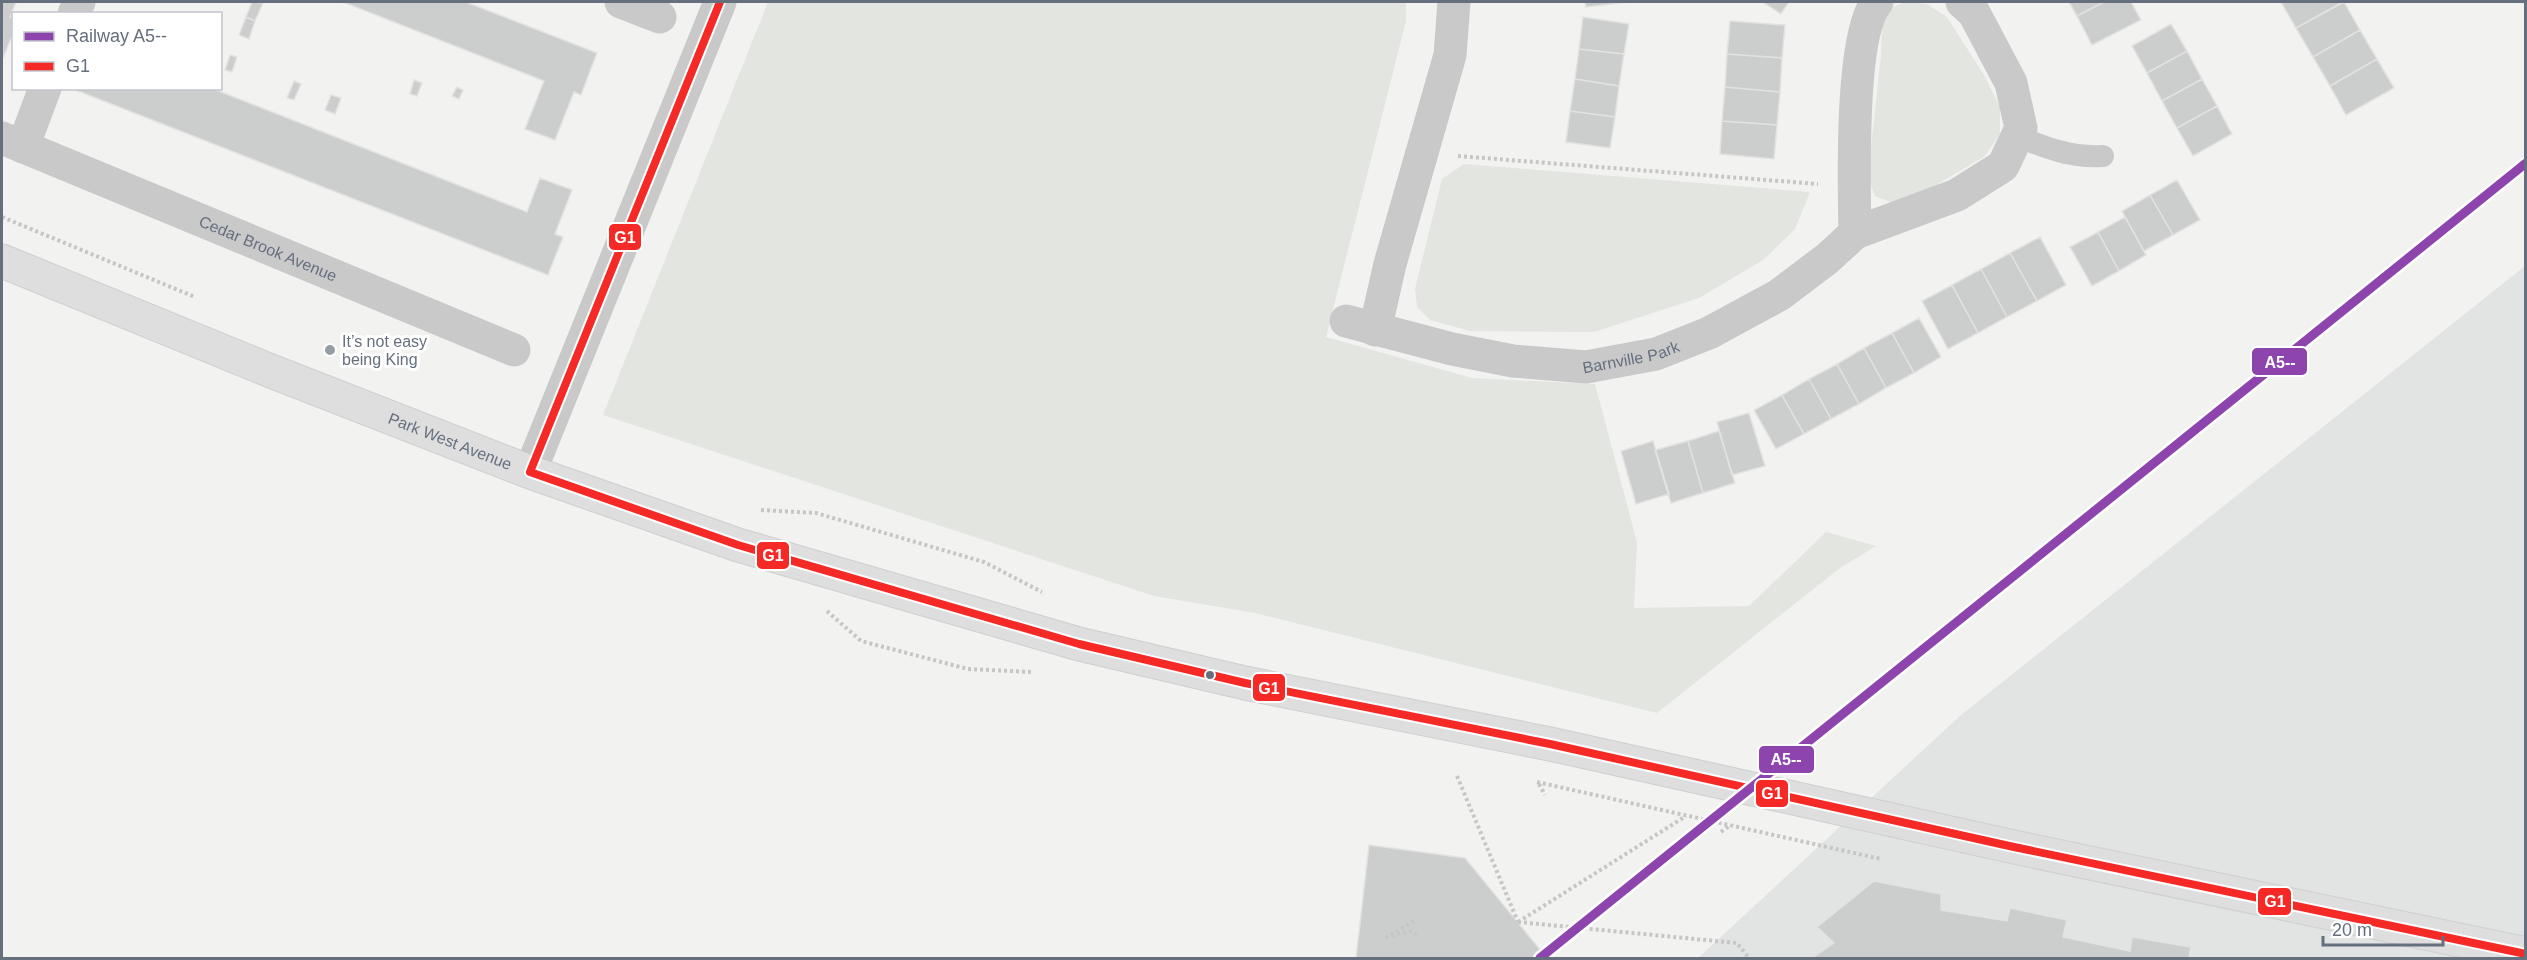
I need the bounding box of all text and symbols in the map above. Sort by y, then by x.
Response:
legend [12,12,222,90]
text: Railway A5-- [66,26,167,46]
text: G1 [66,56,90,76]
street label: Cedar Brook Avenue [197,213,339,285]
line badge: G1 [608,223,642,251]
text: G1 [614,229,636,246]
place label: It’s not easy being King [342,333,427,368]
street label: Barnville Park [1581,337,1683,376]
marker: It’s not easy being King [323,343,337,357]
line badge: A5-- [2251,347,2308,376]
text: A5-- [2264,354,2296,371]
street label: Park West Avenue [386,410,514,473]
line badge: G1 [756,541,790,570]
text: G1 [762,547,784,564]
unlabelled marker [1204,669,1216,681]
line badge: G1 [1252,673,1286,702]
text: G1 [1258,680,1280,697]
line badge: A5-- [1758,745,1815,774]
text: A5-- [1770,751,1802,768]
line badge: G1 [1755,779,1789,808]
text: G1 [1761,785,1783,802]
line badge: G1 [2257,887,2292,916]
text: G1 [2264,893,2286,910]
scale bar [2323,909,2443,947]
text: 20 m [2332,920,2372,940]

